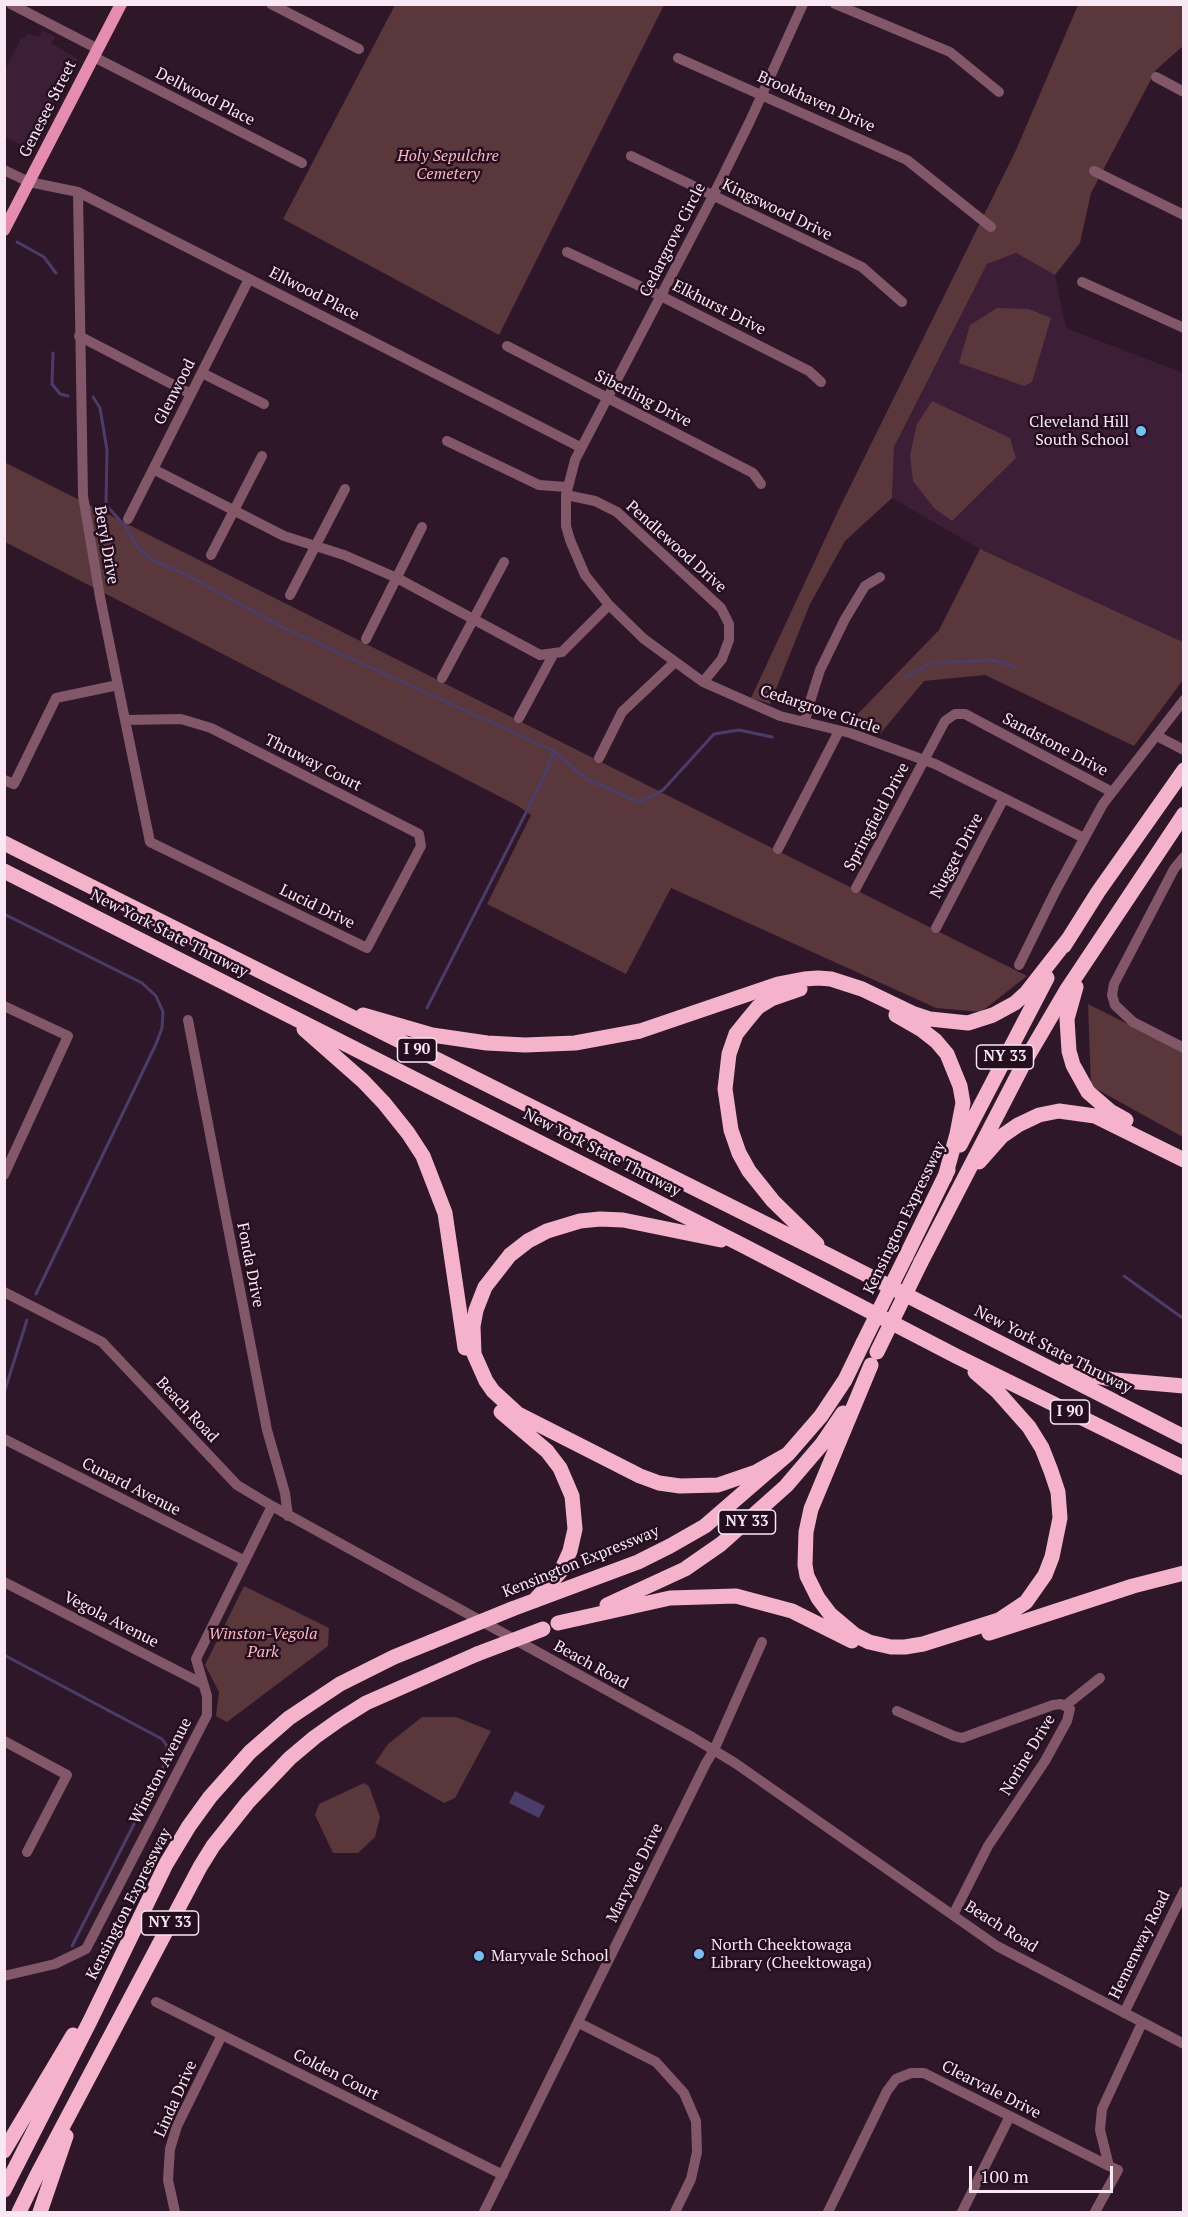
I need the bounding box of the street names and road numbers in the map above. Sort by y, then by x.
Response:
street label: Genesee Street [15,57,81,161]
street label: Dellwood Place [152,64,258,130]
street label: Brookhaven Drive [754,67,878,137]
street label: Kingswood Drive [719,175,835,245]
street label: Cedargrove Circle [636,180,710,300]
street label: Ellwood Place [266,263,362,325]
street label: Elkhurst Drive [669,276,769,340]
street label: Glenwood [150,356,200,428]
street label: Siberling Drive [591,366,695,432]
street label: Pendlewood Drive [622,497,730,597]
street label: Beryl Drive [90,504,122,586]
street label: Cedargrove Circle [757,681,883,739]
street label: Sandstone Drive [999,709,1111,781]
street label: Thruway Court [261,730,365,796]
street label: Springfield Drive [840,760,914,874]
street label: Nugget Drive [927,810,987,902]
street label: Lucid Drive [276,881,358,933]
street label: New York State Thruway [87,886,251,982]
road number: I 90 [398,1038,436,1062]
road number: NY 33 [976,1045,1034,1069]
street label: New York State Thruway [520,1105,684,1201]
street label: Kensington Expressway [860,1139,950,1297]
street label: Fonda Drive [232,1221,268,1309]
street label: New York State Thruway [971,1302,1135,1398]
street label: Beach Road [152,1373,222,1447]
road number: I 90 [1050,1400,1090,1424]
street label: Cunard Avenue [78,1454,184,1520]
road number: NY 33 [718,1510,776,1534]
street label: Kensington Expressway [500,1522,662,1602]
street label: Vegola Avenue [60,1588,162,1652]
street label: Beach Road [550,1637,632,1693]
street label: Norine Drive [996,1711,1060,1799]
street label: Winston Avenue [126,1715,196,1827]
street label: Maryvale Drive [603,1820,667,1926]
street label: Kensington Expressway [82,1825,176,1983]
street label: Hemenway Road [1105,1888,1175,2002]
street label: Beach Road [961,1897,1041,1957]
road number: NY 33 [142,1911,198,1935]
street label: Colden Court [290,2045,382,2105]
street label: Clearvale Drive [938,2057,1044,2123]
street label: Linda Drive [151,2058,201,2140]

